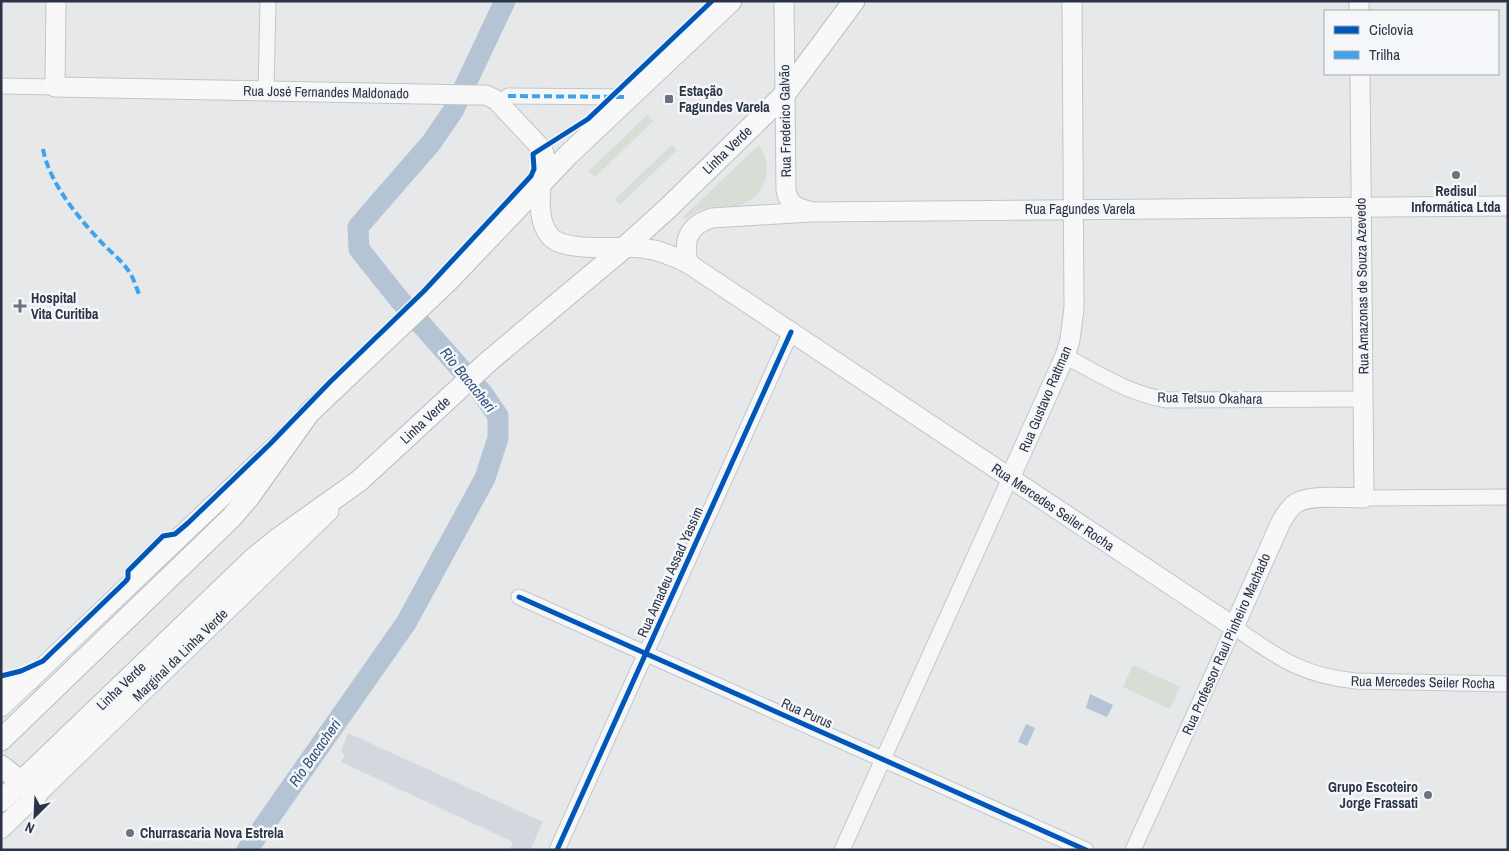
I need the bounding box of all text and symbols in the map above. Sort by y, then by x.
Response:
legend [1324,10,1499,75]
text: Ciclovia [1369,19,1414,40]
text: Trilha [1369,44,1400,65]
street label: Rua Frederico Galvão [775,64,795,178]
street label: Rua José Fernandes Maldonado [243,82,409,102]
place label: Estação Fagundes Varela [679,82,770,116]
marker: Estação Fagundes Varela [663,93,675,105]
street label: Linha Verde [698,122,756,178]
marker: Redisul Informática Ltda [1450,169,1462,181]
place label: Redisul Informática Ltda [1411,182,1501,216]
street label: Rua Amazonas de Souza Azevedo [1351,197,1373,375]
street label: Rua Fagundes Varela [1025,200,1136,218]
place label: Hospital Vita Curitiba [31,289,99,323]
marker: Hospital Vita Curitiba [13,299,27,313]
water label: Rio Bacacheri [436,343,501,417]
street label: Rua Gustavo Rattman [1015,343,1075,455]
street label: Rua Tetsuo Okahara [1157,388,1263,408]
street label: Linha Verde [396,392,454,448]
street label: Rua Mercedes Seiler Rocha [988,459,1118,555]
street label: Rua Amadeu Assad Yassim [633,504,707,640]
street label: Rua Professor Raul Pinheiro Machado [1178,550,1274,738]
street label: Marginal da Linha Verde [129,605,231,705]
street label: Linha Verde [92,658,150,714]
street label: Rua Mercedes Seiler Rocha [1351,672,1496,692]
street label: Rua Purus [779,694,836,732]
water label: Rio Bacacheri [284,714,346,791]
place label: Grupo Escoteiro Jorge Frassati [1328,778,1418,812]
marker: Grupo Escoteiro Jorge Frassati [1422,789,1434,801]
north arrow [10,791,60,841]
text: N [22,818,37,838]
place label: Churrascaria Nova Estrela [140,824,284,842]
marker: Churrascaria Nova Estrela [124,827,136,839]

